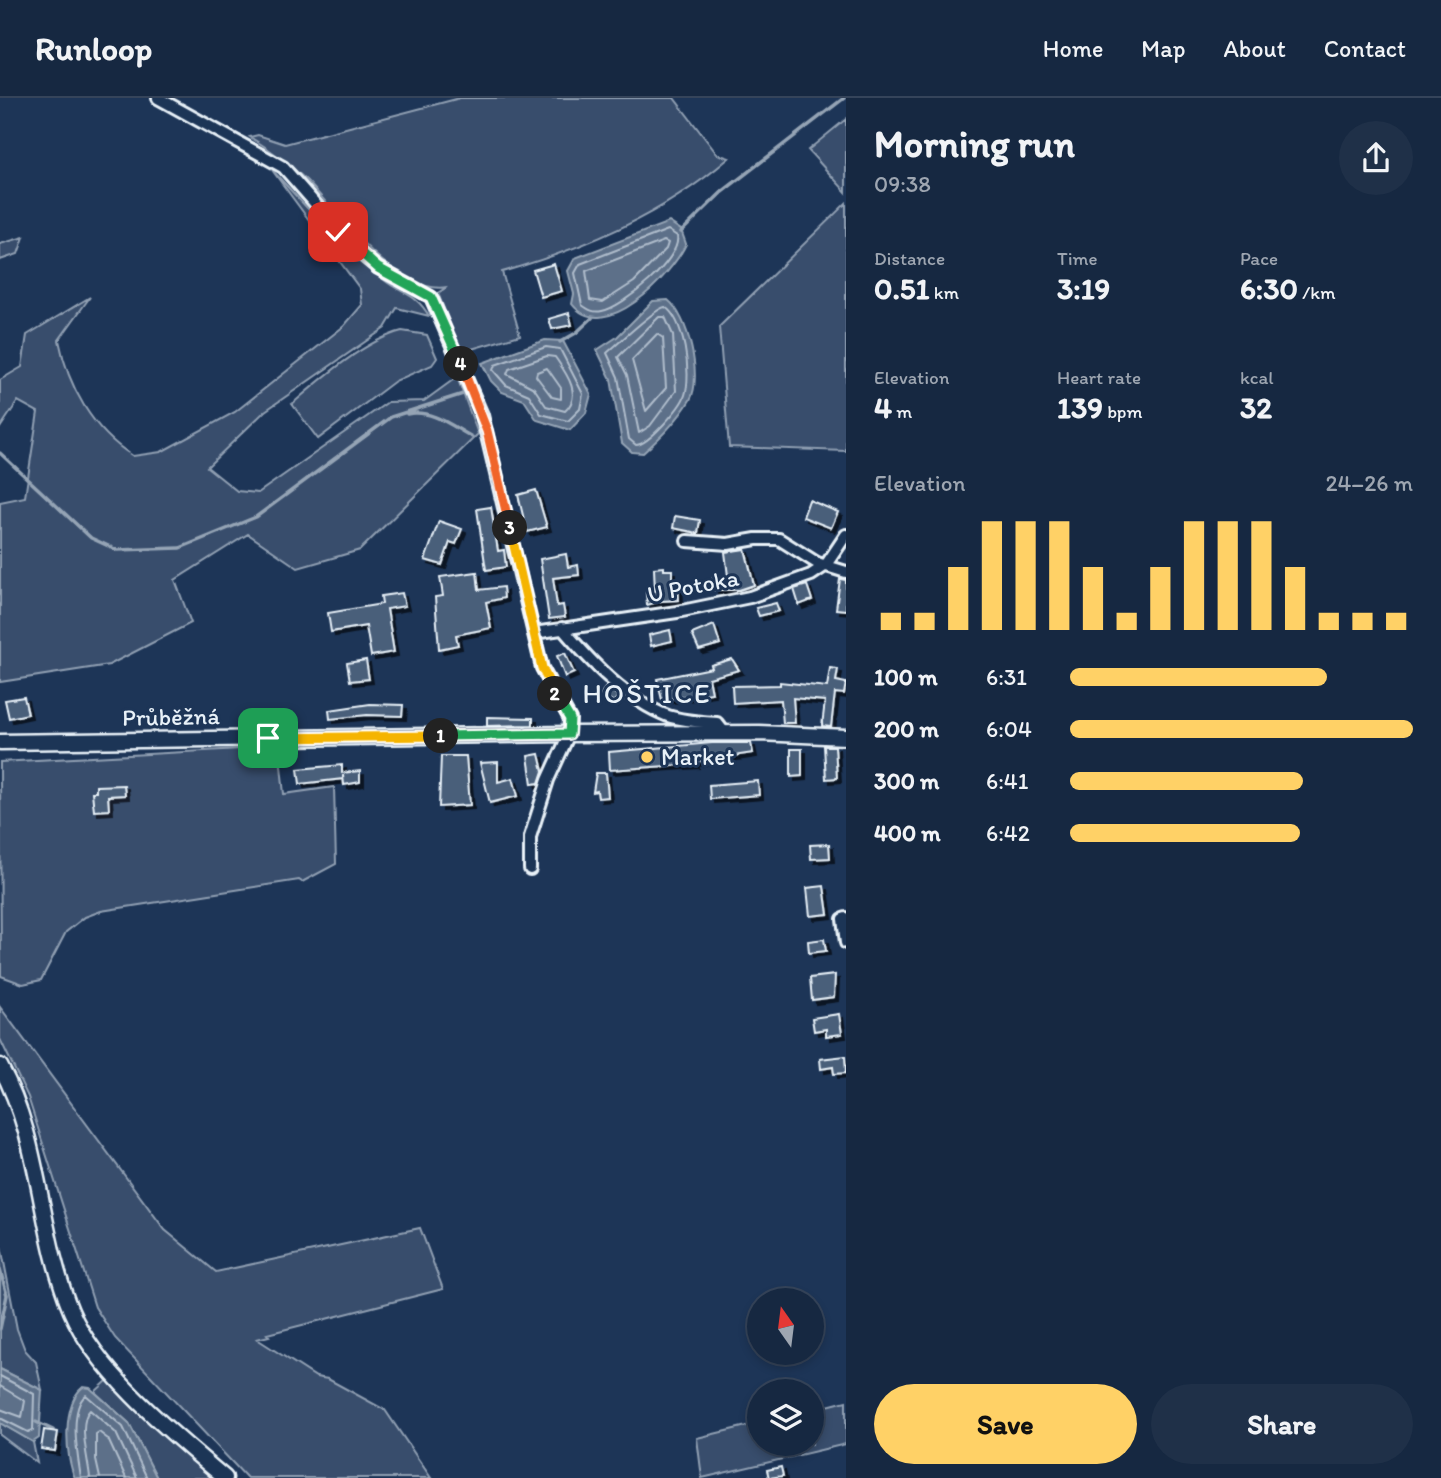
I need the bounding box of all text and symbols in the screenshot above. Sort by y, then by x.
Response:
text: Runloop [35,29,152,68]
text: Home [1043,34,1103,63]
text: Map [1141,34,1185,63]
text: About [1223,34,1286,63]
text: Contact [1324,34,1406,63]
text: Morning run [874,121,1075,167]
button: share [1339,121,1413,195]
text: 09:38 [874,170,931,198]
pin [308,202,368,262]
icon: check [319,213,357,251]
text: Distance [874,247,945,270]
text: Time [1057,247,1098,270]
text: Pace [1240,247,1278,270]
text: 0.51 [874,270,930,307]
text: 3:19 [1057,270,1110,307]
text: 6:30 [1240,270,1298,307]
text: km [930,281,959,304]
text: /km [1298,281,1335,304]
pin: 4 [444,346,478,382]
text: 4 [455,352,466,375]
text: Elevation [874,366,950,389]
text: Heart rate [1057,366,1141,389]
text: kcal [1240,366,1274,389]
text: 4 [874,389,892,426]
text: 139 [1057,389,1103,426]
text: 32 [1240,389,1272,426]
text: m [892,400,912,423]
text: bpm [1103,400,1143,423]
text: Elevation [874,469,965,497]
text: 24–26 m [1325,469,1413,497]
pin: 3 [492,510,528,546]
text: 3 [504,516,515,539]
street label: U Potoka [645,562,742,609]
text: 100 m [874,663,938,691]
text: 6:31 [986,663,1027,691]
pin: 2 [538,676,572,712]
district label: HOŠTICE [582,676,712,710]
text: 2 [550,682,560,705]
street label: Průběžná [122,701,221,732]
pin [238,708,298,768]
text: 200 m [874,715,939,743]
text: 6:04 [986,715,1032,743]
pin: 1 [424,718,458,754]
icon: arrive [249,719,287,757]
text: 1 [436,724,445,747]
place label: Market [661,742,735,771]
marker: Market [639,749,655,765]
text: 300 m [874,767,939,795]
text: 6:41 [986,767,1028,795]
text: 400 m [874,819,941,847]
text: 6:42 [986,819,1030,847]
north arrow [747,1288,824,1365]
map controls [747,1288,824,1456]
button: layers [747,1379,824,1456]
button: Save [874,1384,1137,1464]
button: Share [1151,1384,1413,1464]

